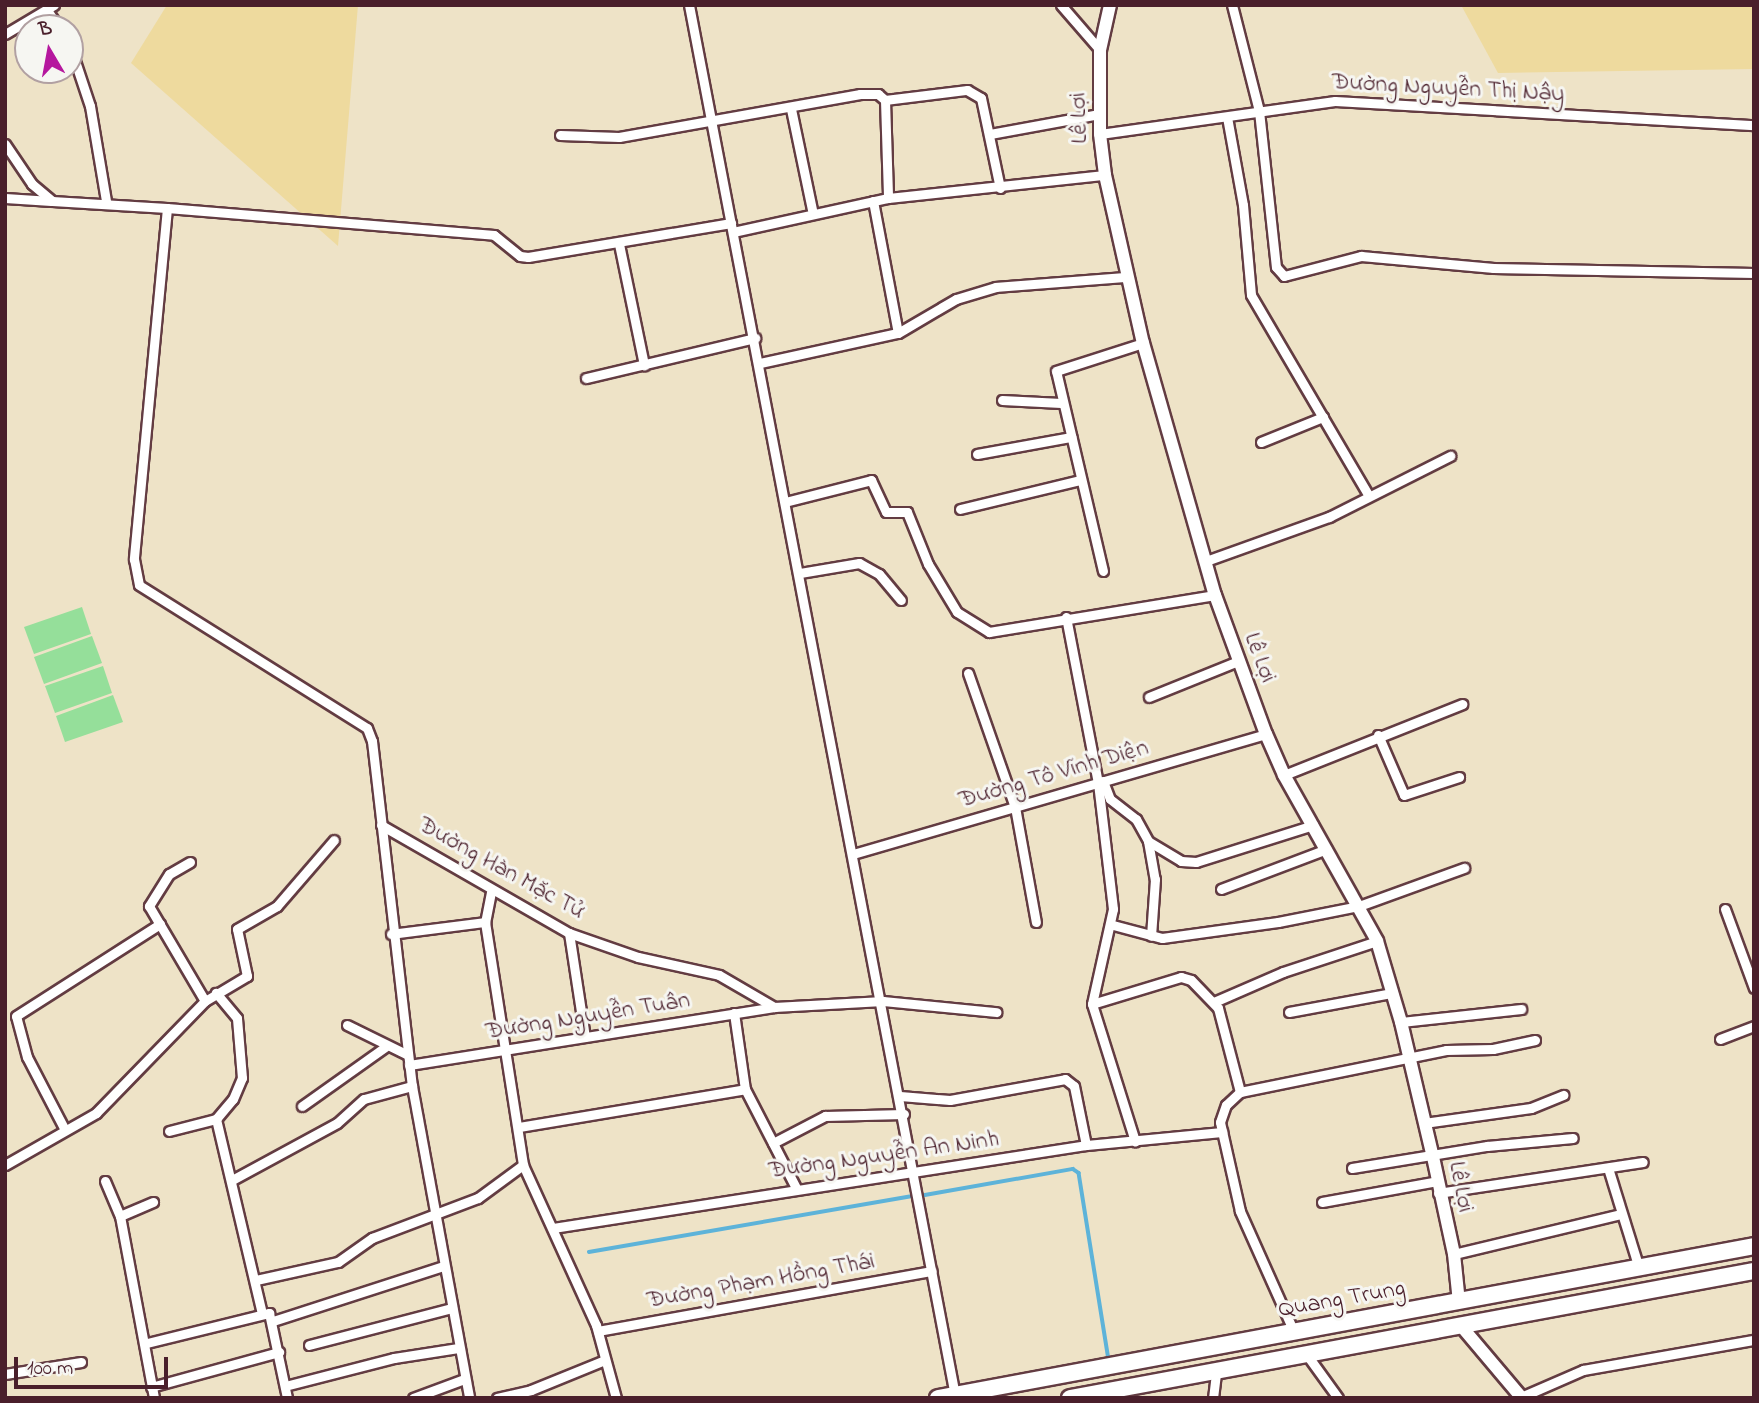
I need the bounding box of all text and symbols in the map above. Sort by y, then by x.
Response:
north arrow [14,14,84,84]
text: B [37,15,54,44]
street label: Đường Nguyễn Thị Nậy [1331,69,1565,109]
street label: Lê Lợi [1065,92,1095,144]
street label: Lê Lợi [1236,629,1282,687]
street label: Đường Tô Vĩnh Diện [956,734,1152,816]
street label: Đường Hàn Mặc Tử [413,811,589,927]
street label: Đường Nguyễn Tuân [484,987,692,1047]
street label: Đường Nguyễn An Ninh [767,1126,1001,1186]
street label: Lê Lợi [1441,1159,1479,1215]
street label: Đường Phạm Hồng Thái [645,1248,877,1316]
street label: Quang Trung [1276,1275,1408,1325]
scale bar [18,1344,172,1388]
text: 100 m [27,1354,73,1384]

